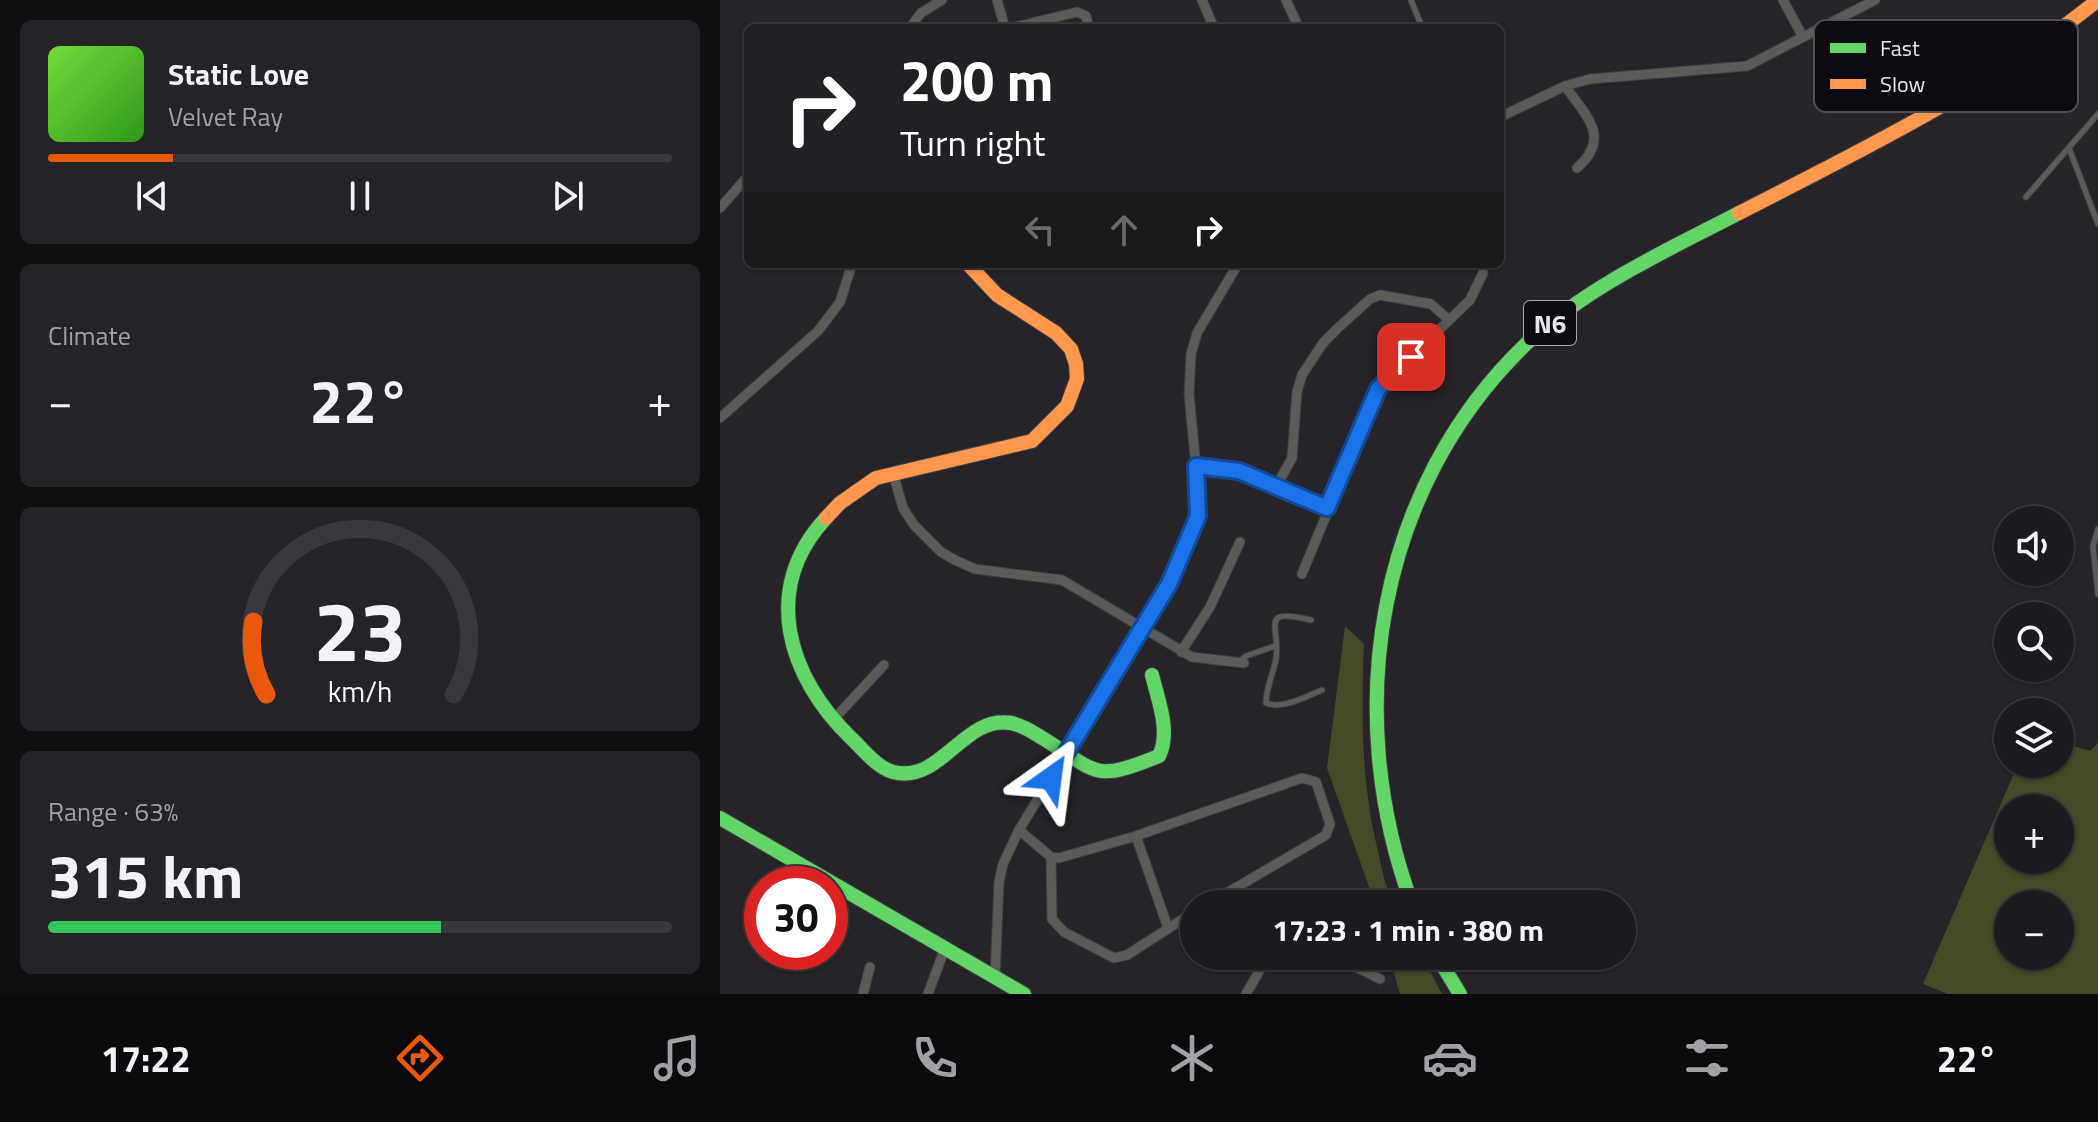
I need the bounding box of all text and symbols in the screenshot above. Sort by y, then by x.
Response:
legend [1814,20,2078,112]
text: Fast [1880,31,1920,65]
text: 200 m [900,38,1053,123]
text: Static Love [168,51,309,97]
icon: right [768,56,872,160]
text: Slow [1880,67,1926,101]
text: Velvet Ray [168,97,283,136]
text: Turn right [900,115,1045,170]
icon: previous [130,174,174,218]
icon: pause [338,174,382,218]
icon: next [546,174,590,218]
icon: left [1018,208,1062,252]
icon: ahead [1102,208,1146,252]
icon: right [1186,208,1230,252]
road number: N6 [1524,301,1576,345]
text: Climate [48,316,131,355]
pin [1377,323,1445,391]
icon: arrive [1389,335,1433,379]
text: 22° [310,355,410,446]
text: − [48,367,73,434]
text: + [647,367,672,434]
map controls [1994,506,2074,970]
button: sound [1994,506,2074,586]
text: 23 [313,566,407,692]
button: search [1994,602,2074,682]
text: km/h [328,670,392,713]
button: layers [1994,698,2074,778]
position arrow [1009,736,1093,820]
text: Range · 63% [48,792,178,831]
button: + [1994,794,2074,874]
text: 315 km [48,830,243,921]
speed limit sign: 30 [744,866,848,970]
button: − [1994,890,2074,970]
text: 17:23 · 1 min · 380 m [1272,907,1544,953]
icon: directions [392,1030,448,1086]
icon: music [649,1030,705,1086]
icon: phone [907,1030,963,1086]
icon: climate [1164,1030,1220,1086]
icon: car [1422,1030,1478,1086]
icon: filters [1679,1030,1735,1086]
text: 17:22 [101,1031,191,1086]
text: 22° [1937,1031,1997,1086]

